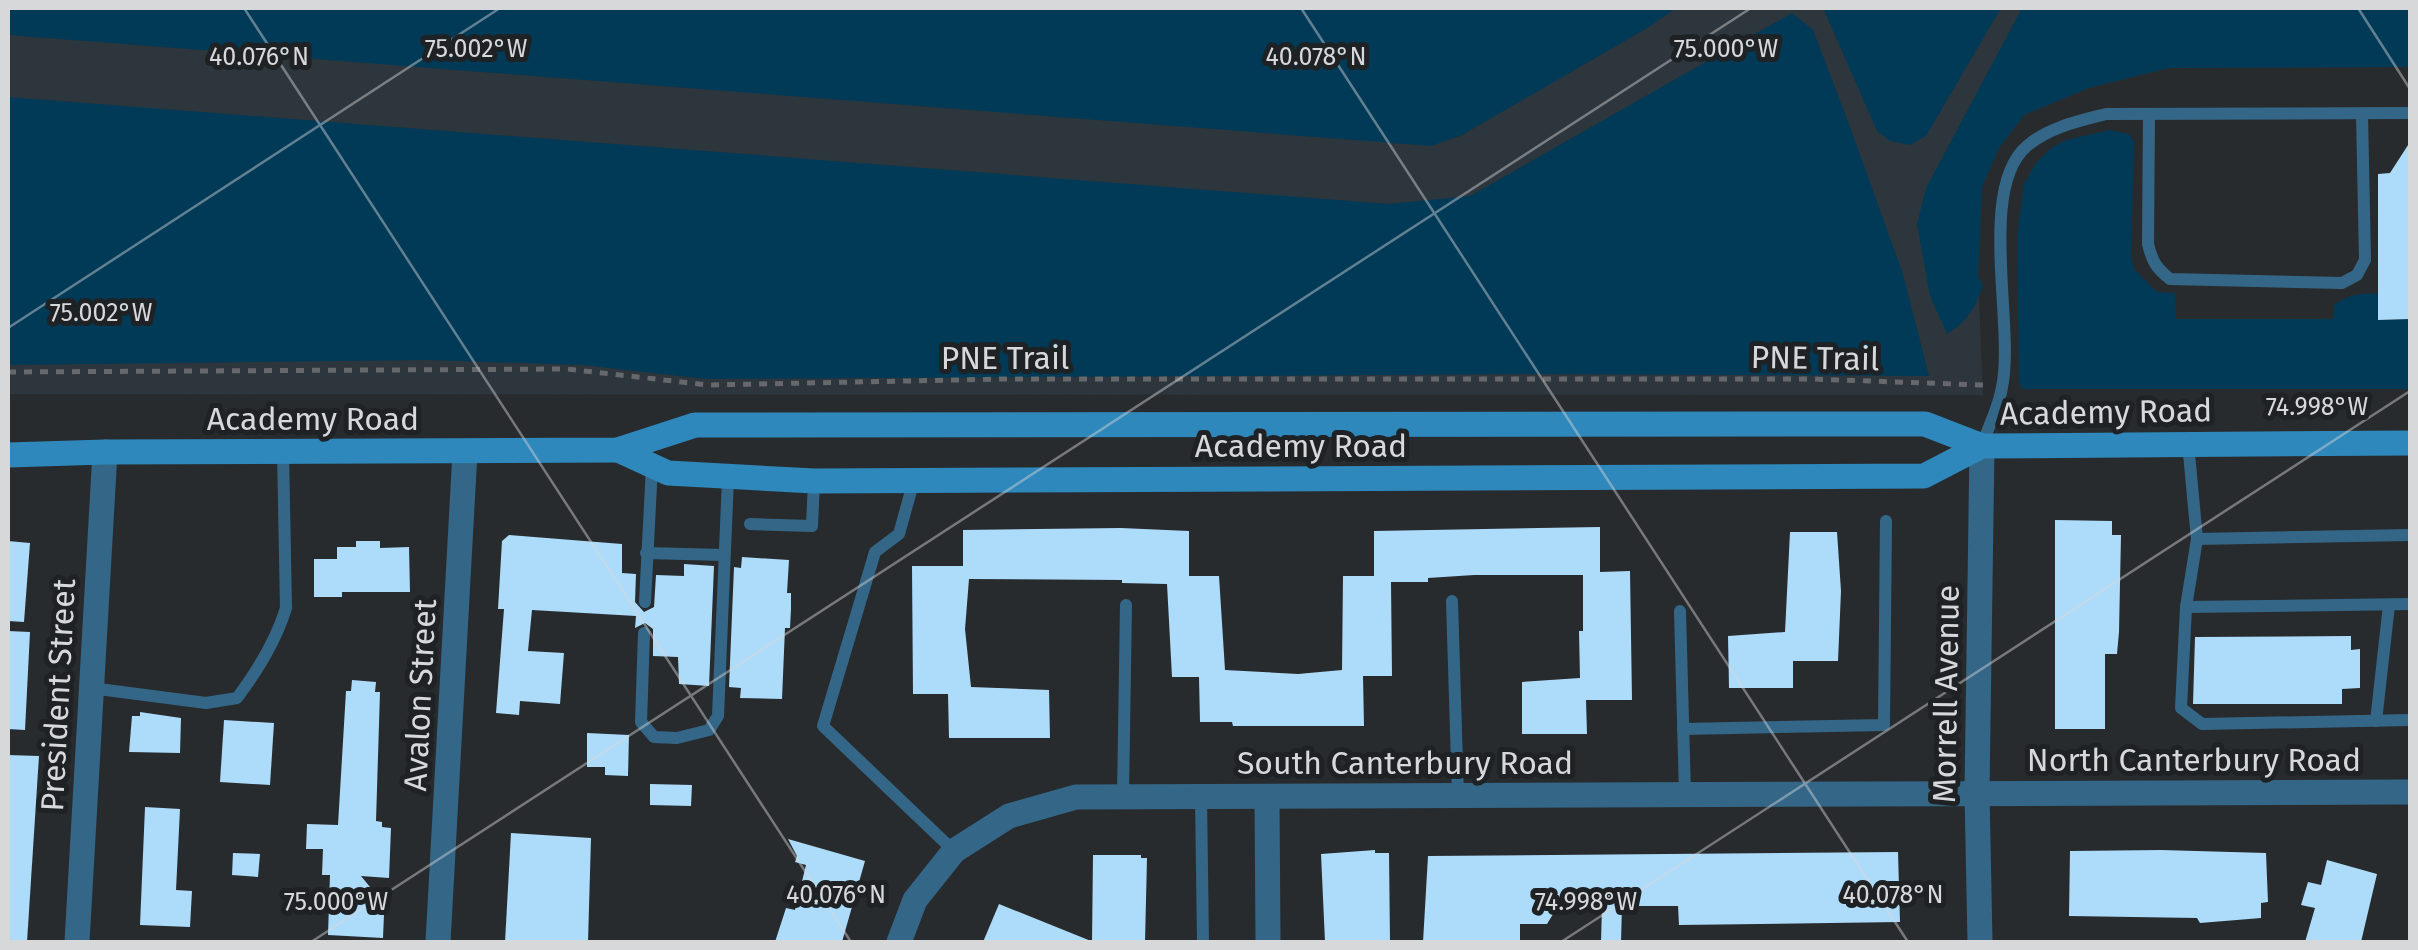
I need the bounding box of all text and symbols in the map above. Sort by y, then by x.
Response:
text: 75.002°W [425,34,528,64]
text: 75.000°W [1674,34,1779,64]
text: 40.076°N [209,42,309,72]
text: 40.078°N [1266,42,1366,72]
text: 75.002°W [50,298,153,328]
street label: PNE Trail [1750,338,1880,378]
street label: PNE Trail [941,339,1069,377]
street label: Academy Road [1999,391,2213,433]
text: 74.998°W [2266,392,2369,422]
street label: Academy Road [207,400,419,438]
street label: Academy Road [1195,427,1407,465]
street label: President Street [33,577,83,812]
street label: Morrell Avenue [1925,585,1967,803]
street label: Avalon Street [396,597,444,792]
street label: North Canterbury Road [2027,741,2361,779]
street label: South Canterbury Road [1237,744,1573,782]
text: 40.076°N [786,880,886,910]
text: 40.078°N [1843,880,1943,910]
text: 75.000°W [284,887,389,917]
text: 74.998°W [1535,887,1638,917]

